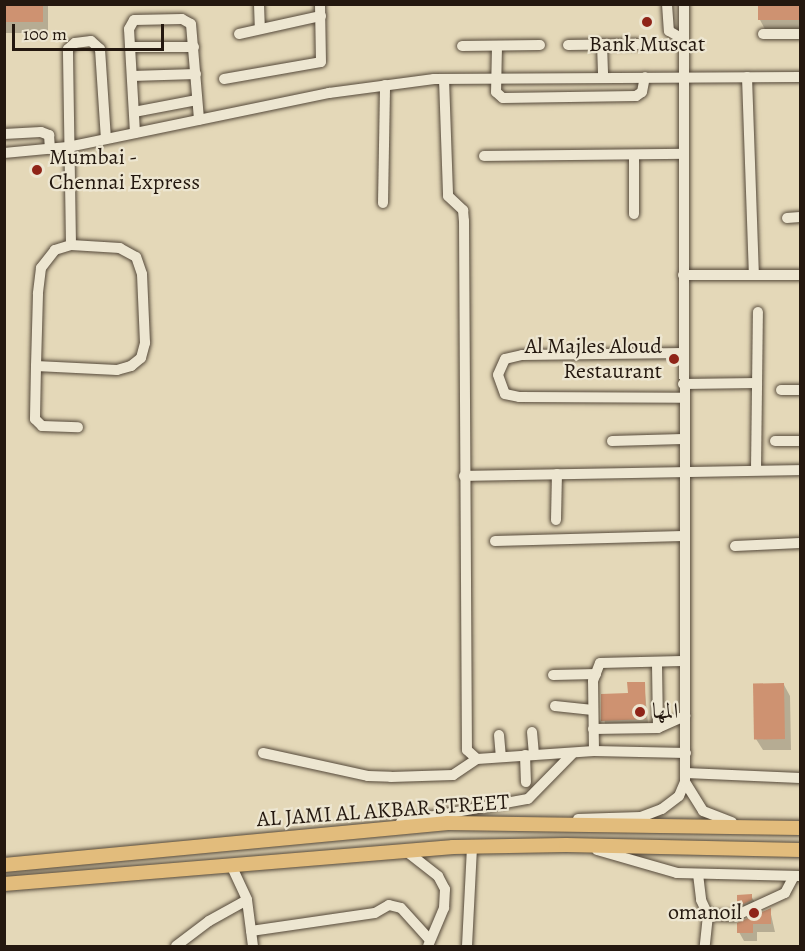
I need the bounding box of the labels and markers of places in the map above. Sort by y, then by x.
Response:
marker: Bank Muscat [640,15,654,29]
place label: Bank Muscat [589,32,705,58]
place label: Mumbai - Chennai Express [49,144,200,196]
marker: Mumbai - Chennai Express [30,163,44,177]
place label: Al Majles Aloud Restaurant [525,333,662,384]
marker: Al Majles Aloud Restaurant [667,352,681,366]
place label: المه‍ا [652,699,678,725]
marker: المه‍ا [633,705,647,719]
place label: omanoil [668,900,742,926]
marker: omanoil [747,906,761,920]

